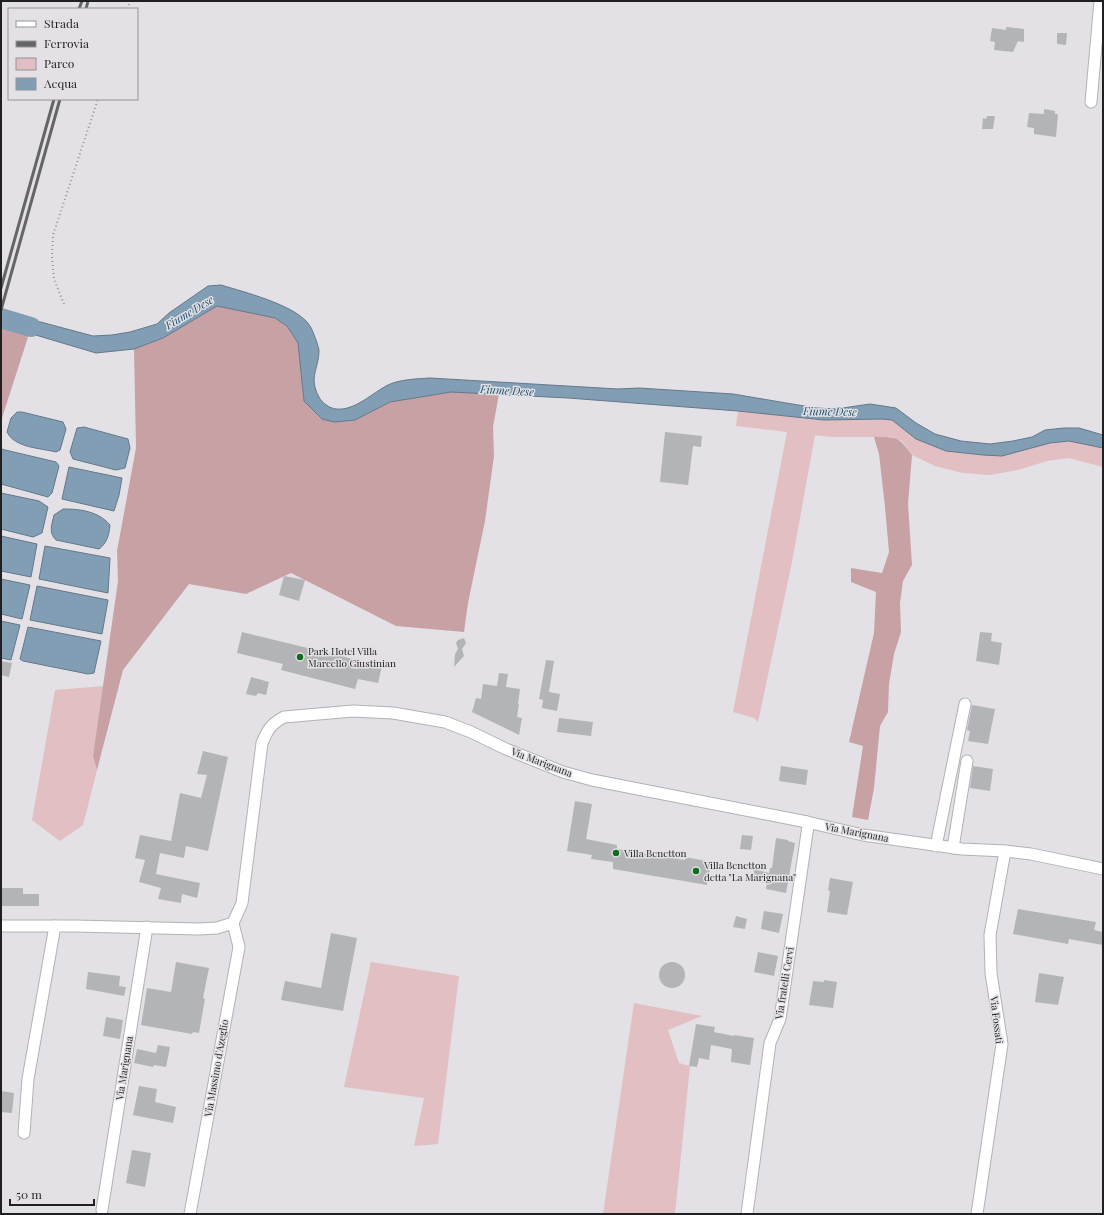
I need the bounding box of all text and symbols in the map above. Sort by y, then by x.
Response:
legend [8,8,138,100]
text: Strada [44,15,79,31]
text: Ferrovia [44,35,89,51]
text: Parco [44,55,75,71]
text: Acqua [43,75,77,91]
water label: Fiume Dese [161,292,216,333]
water label: Fiume Dese [479,381,535,399]
water label: Fiume Dese [802,403,857,419]
place label: Park Hotel Villa Marcello Giustinian [308,644,396,670]
marker: Park Hotel Villa Marcello Giustinian [295,652,305,662]
street label: Via Marignana [508,744,575,780]
street label: Via Marignana [823,819,890,845]
place label: Villa Benetton [623,846,686,860]
marker: Villa Benetton [611,848,621,858]
place label: Villa Benetton detta "La Marignana" [703,858,796,884]
marker: Villa Benetton detta "La Marignana" [691,866,701,876]
street label: Via fratelli Cervi [771,946,797,1021]
street label: Via Fossati [987,995,1007,1045]
street label: Via Massimo d'Azeglio [200,1018,232,1119]
street label: Via Marignana [112,1035,136,1102]
scale bar [10,1181,94,1207]
text: 50 m [16,1186,42,1202]

